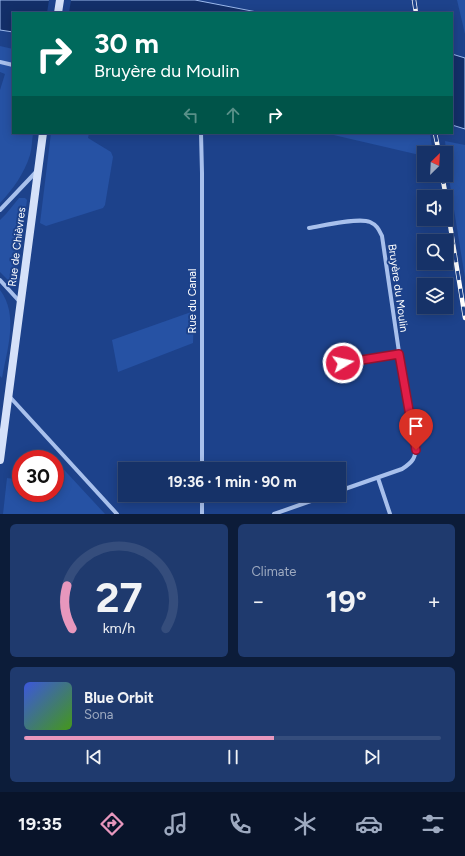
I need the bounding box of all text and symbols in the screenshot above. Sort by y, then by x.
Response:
text: 30 m [94,26,159,60]
icon: right [28,28,80,80]
text: Bruyère du Moulin [94,60,240,82]
icon: left [180,104,202,126]
icon: ahead [222,104,244,126]
icon: right [264,104,286,126]
north arrow [417,146,453,182]
map controls [417,146,453,314]
button: sound [417,190,453,226]
street label: Rue de Chièvres [6,207,28,287]
button: search [417,234,453,270]
street label: Bruyère du Moulin [385,243,411,333]
street label: Rue du Canal [186,269,199,333]
button: layers [417,278,453,314]
position arrow [322,342,364,384]
pin [399,409,433,450]
icon: arrive [405,415,427,437]
speed limit sign: 30 [12,450,64,502]
text: 19:36 · 1 min · 90 m [167,473,297,491]
text: Climate [252,564,296,579]
text: 27 [95,571,142,621]
text: 19° [326,583,367,620]
text: − [252,588,265,615]
text: + [427,588,441,615]
text: km/h [102,618,135,636]
text: Blue Orbit [84,689,154,707]
text: Sona [84,707,113,722]
icon: previous [83,746,105,768]
icon: pause [222,746,244,768]
icon: next [361,746,383,768]
icon: directions [98,810,126,838]
icon: music [162,810,190,838]
icon: phone [226,810,254,838]
icon: climate [291,810,319,838]
icon: car [355,810,383,838]
icon: filters [419,810,447,838]
text: 19:35 [18,813,62,835]

